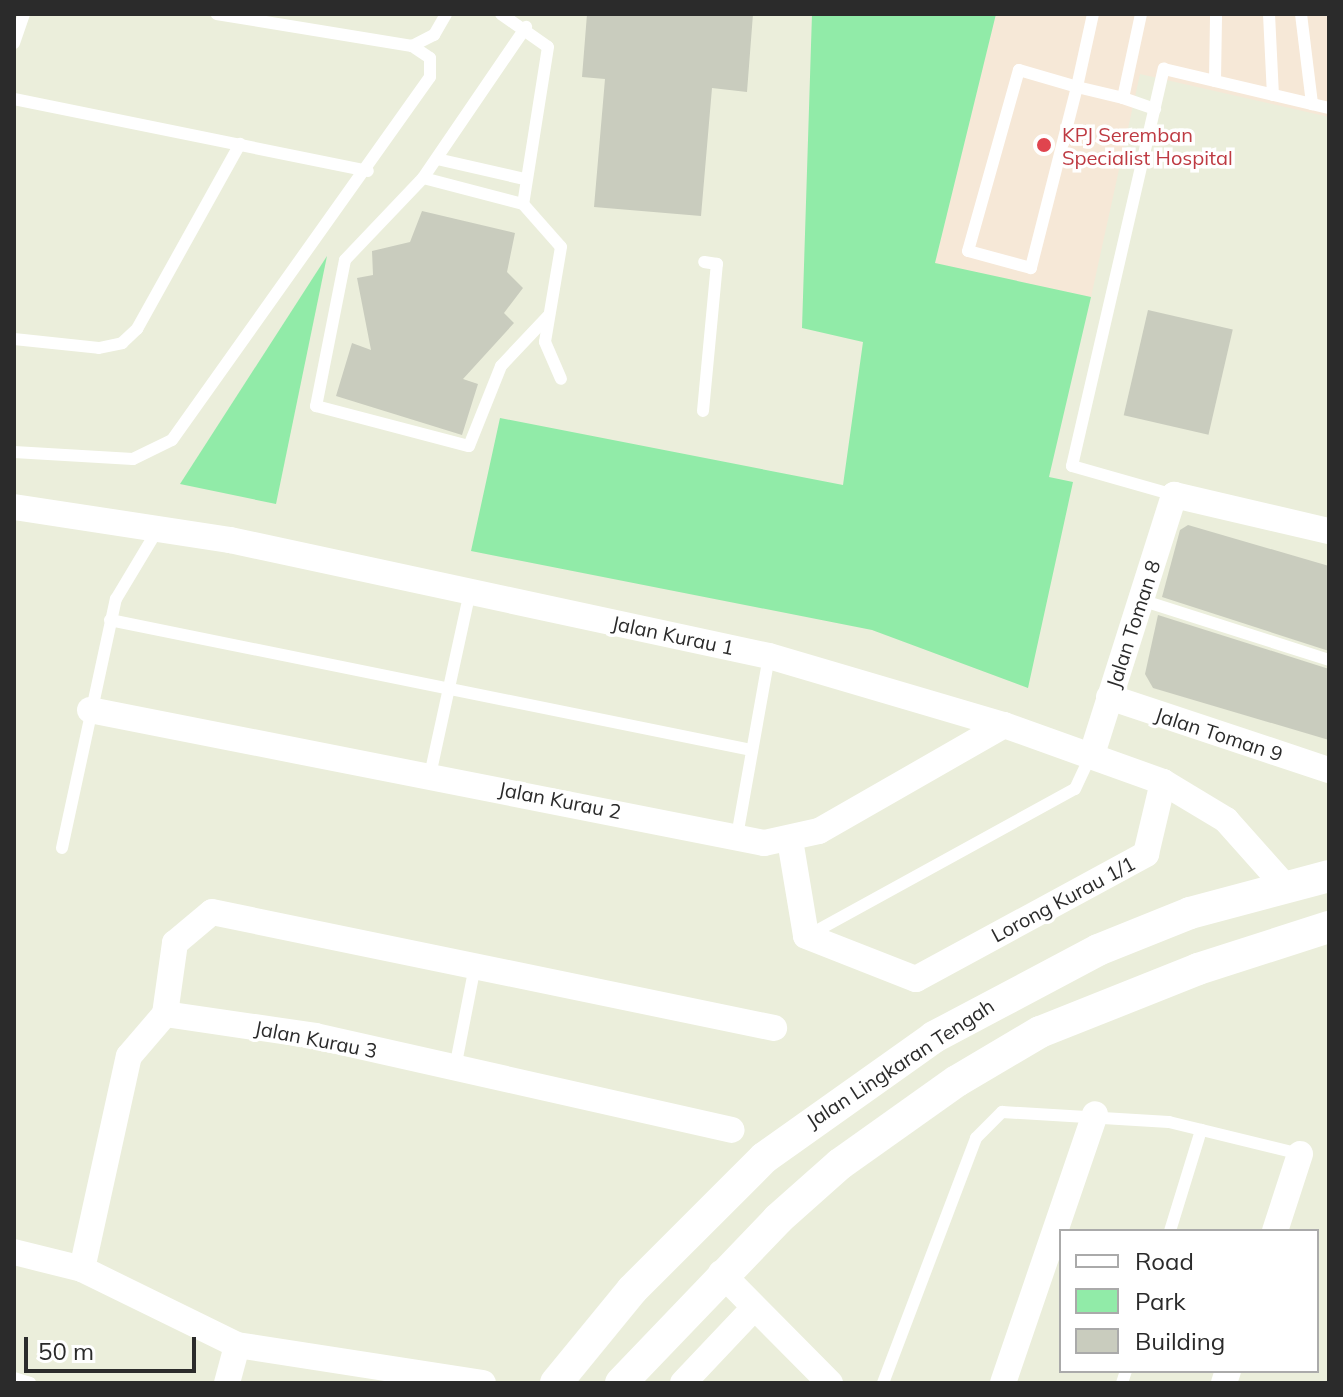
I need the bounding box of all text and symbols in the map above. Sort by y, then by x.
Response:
place label: KPJ Seremban Specialist Hospital [1062,122,1233,169]
marker: KPJ Seremban Specialist Hospital [1033,134,1055,156]
street label: Jalan Toman 8 [1101,557,1165,691]
street label: Jalan Kurau 1 [610,610,736,660]
street label: Jalan Toman 9 [1152,702,1286,766]
street label: Jalan Kurau 2 [497,776,623,824]
street label: Lorong Kurau 1/1 [987,851,1139,947]
street label: Jalan Lingkaran Tengah [802,993,998,1133]
street label: Jalan Kurau 3 [253,1015,379,1063]
legend [1059,1229,1319,1373]
text: Road [1135,1246,1194,1276]
text: Park [1135,1286,1186,1316]
scale bar [28,1321,200,1371]
text: Building [1135,1326,1225,1356]
text: 50 m [38,1336,94,1366]

